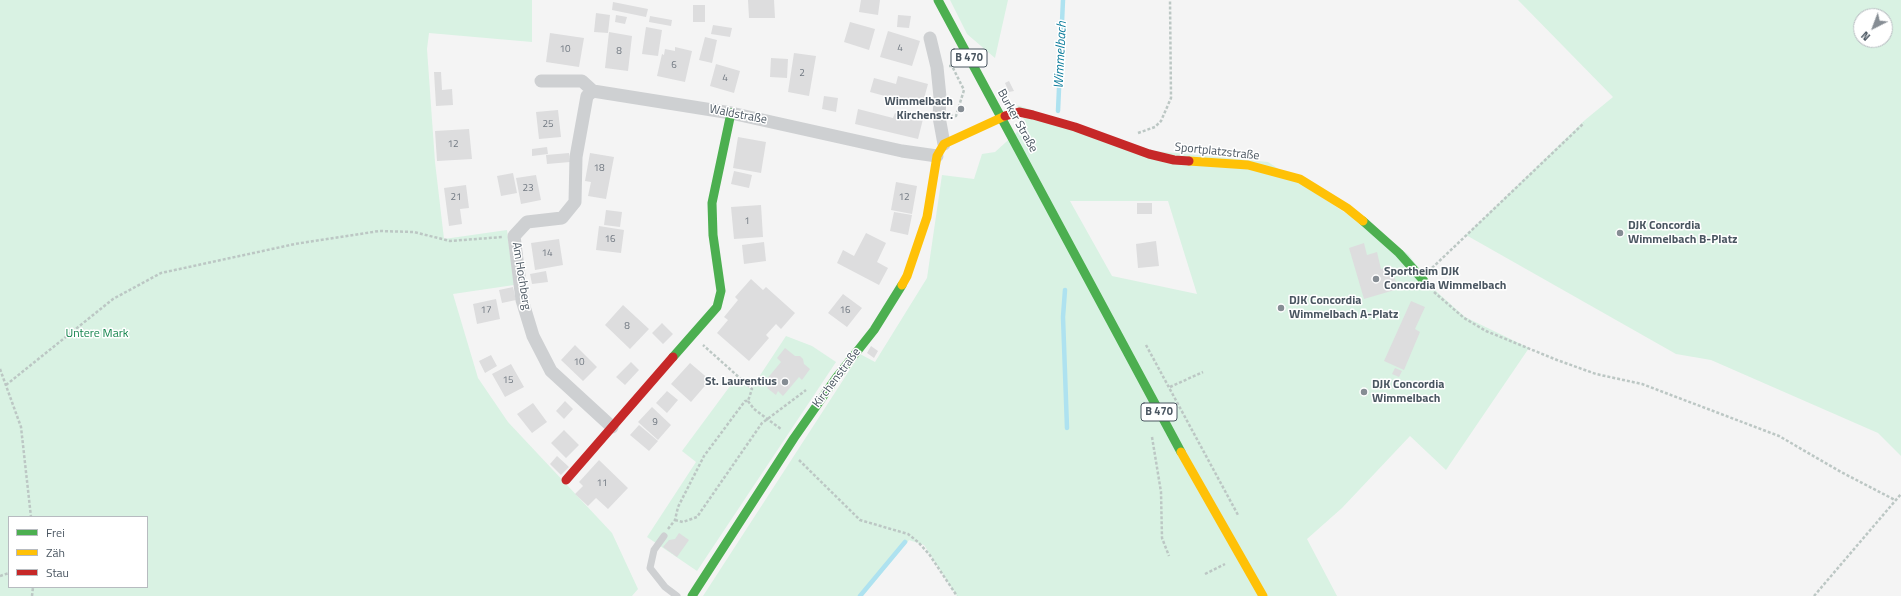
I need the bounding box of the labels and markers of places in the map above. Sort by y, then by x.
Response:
place label: Wimmelbach Kirchenstr. [885,95,953,123]
marker: Wimmelbach Kirchenstr. [956,104,966,114]
place label: DJK Concordia Wimmelbach B-Platz [1628,219,1737,247]
marker: DJK Concordia Wimmelbach B-Platz [1615,228,1625,238]
place label: Sportheim DJK Concordia Wimmelbach [1384,265,1506,293]
marker: Sportheim DJK Concordia Wimmelbach [1371,274,1381,284]
place label: DJK Concordia Wimmelbach A-Platz [1289,294,1398,322]
marker: DJK Concordia Wimmelbach A-Platz [1276,303,1286,313]
place label: St. Laurentius [705,375,777,389]
marker: St. Laurentius [780,377,790,387]
place label: DJK Concordia Wimmelbach [1372,378,1444,406]
marker: DJK Concordia Wimmelbach [1359,387,1369,397]

